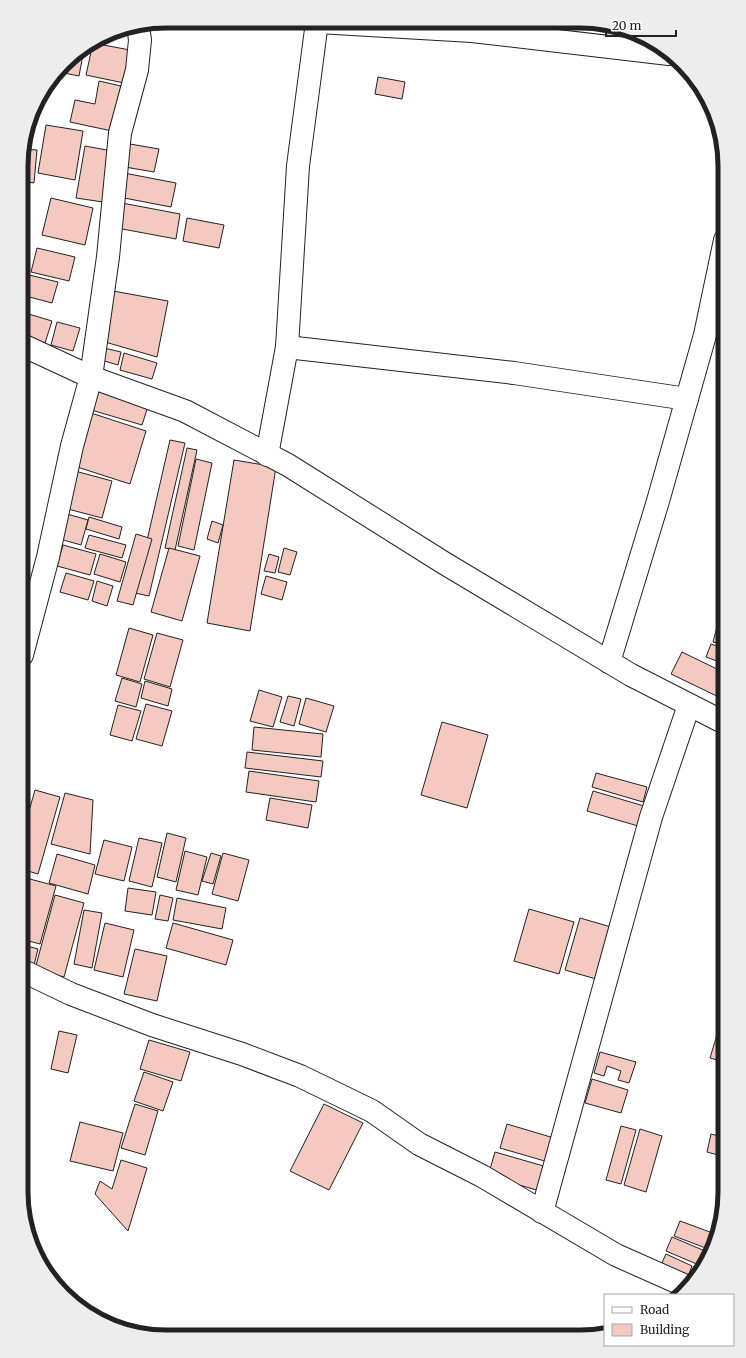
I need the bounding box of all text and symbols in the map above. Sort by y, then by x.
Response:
scale bar [606,12,676,38]
text: 20 m [612,18,641,33]
legend [604,1294,734,1346]
text: Road [640,1302,669,1317]
text: Building [640,1322,690,1337]

